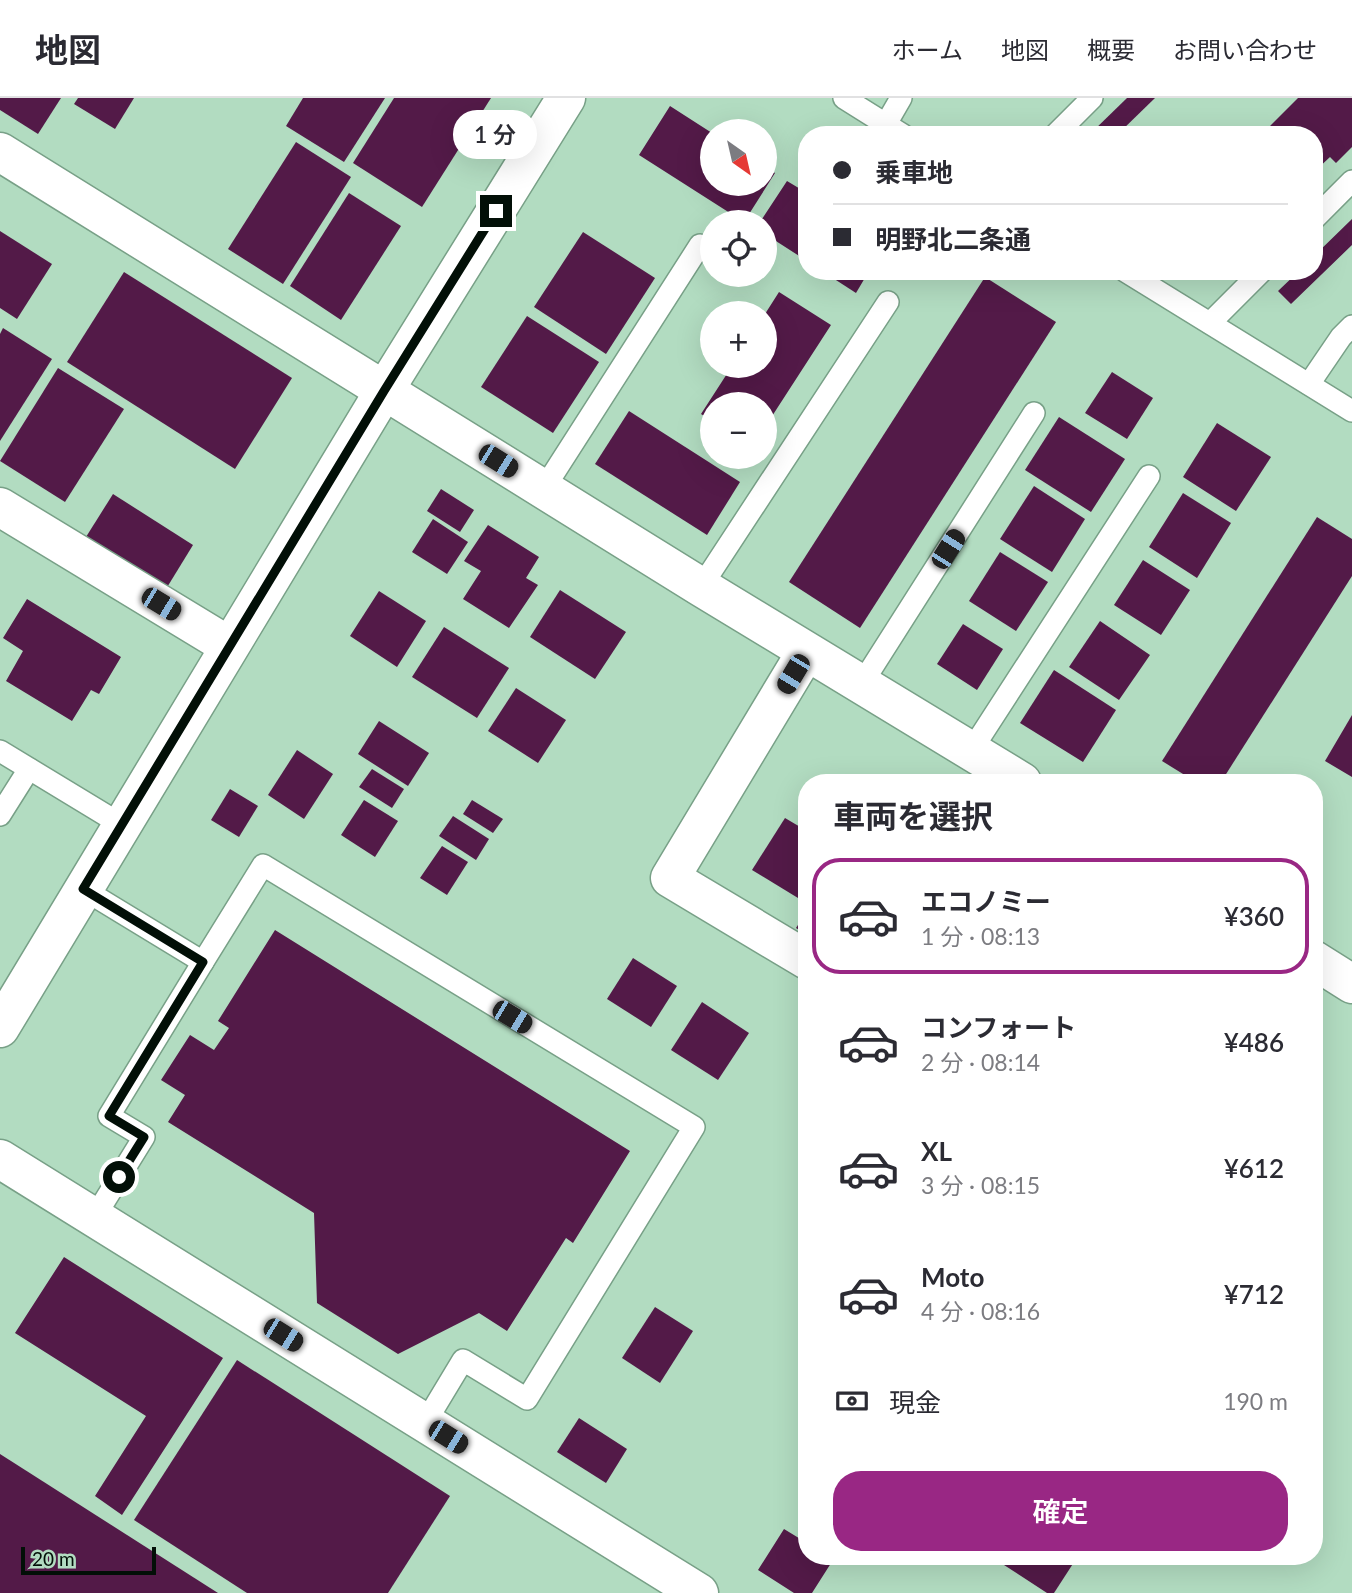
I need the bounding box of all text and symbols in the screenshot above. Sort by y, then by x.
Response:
text: 地図 [35,29,101,69]
text: ホーム [892,35,963,64]
text: 地図 [1001,35,1049,64]
text: 概要 [1087,35,1135,64]
text: お問い合わせ [1173,35,1317,64]
callout: 1 分 [454,109,538,158]
north arrow [700,119,777,196]
map controls [700,119,777,469]
text: 1 分 [474,120,516,148]
text: 乗車地 [875,156,953,188]
route end [480,195,512,227]
button: locate [700,210,777,287]
text: 明野北二条通 [875,223,1031,255]
button: + [700,301,777,378]
button: − [700,392,777,469]
car [475,441,522,481]
car [928,526,969,572]
car [138,584,185,624]
car [774,651,813,697]
text: 車両を選択 [833,796,993,835]
icon: car [837,885,900,948]
text: エコノミー [921,885,1051,917]
text: ¥360 [1224,900,1284,932]
text: 1 分 · 08:13 [921,922,1040,950]
car [489,997,536,1037]
icon: car [837,1011,900,1074]
text: コンフォート [921,1011,1076,1043]
text: ¥486 [1224,1026,1284,1058]
text: 2 分 · 08:14 [921,1048,1040,1076]
text: XL [921,1135,952,1167]
icon: car [837,1137,900,1200]
text: ¥612 [1224,1152,1284,1184]
route start [103,1161,135,1193]
text: 3 分 · 08:15 [921,1171,1040,1199]
text: Moto [921,1261,984,1293]
icon: car [837,1263,900,1326]
text: ¥712 [1224,1278,1284,1310]
text: 4 分 · 08:16 [921,1297,1040,1325]
car [260,1315,307,1355]
icon: cash [833,1382,871,1420]
text: 現金 [889,1386,941,1418]
text: 190 m [1223,1387,1288,1415]
car [425,1417,472,1457]
button: 確定 [833,1471,1288,1551]
scale bar [21,1544,156,1576]
text: 20 m [32,1547,75,1570]

